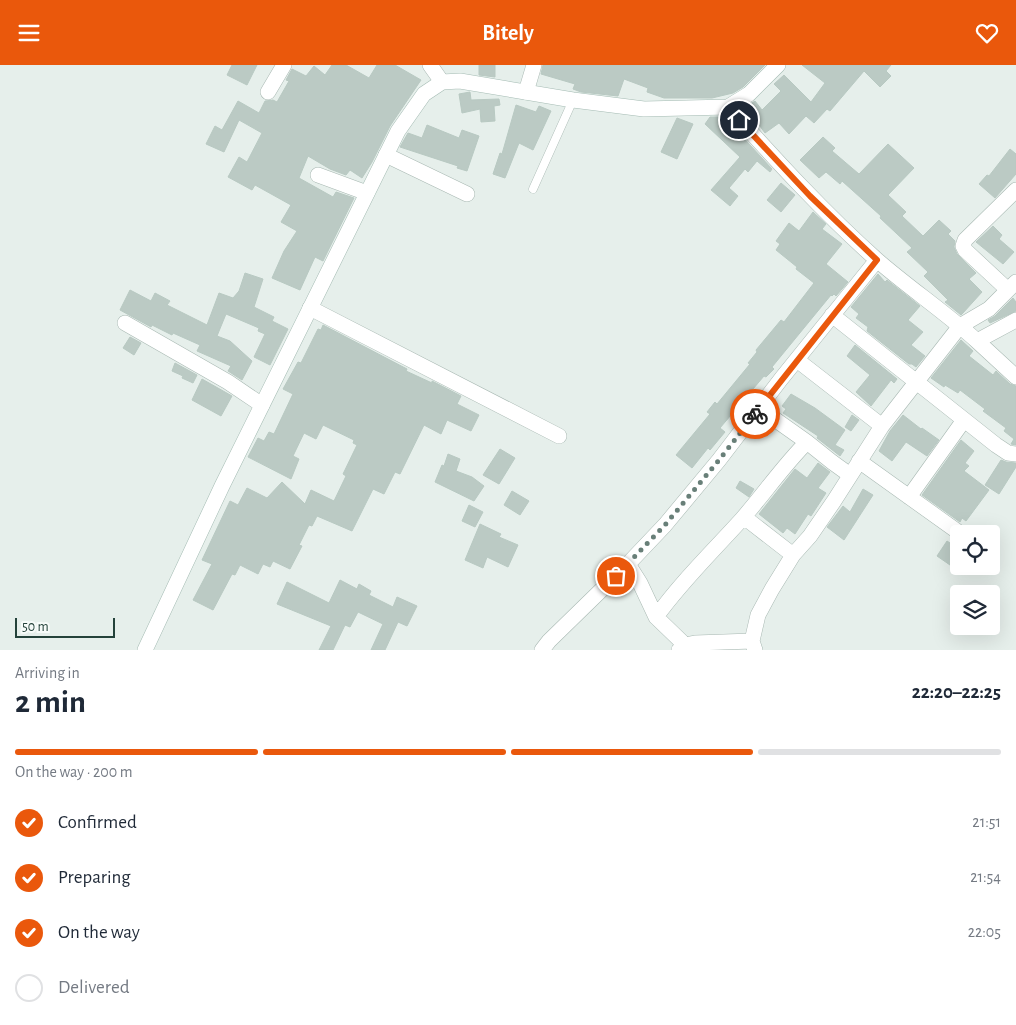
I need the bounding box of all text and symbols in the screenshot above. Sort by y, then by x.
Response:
icon: menu [15,19,43,47]
icon: heart [973,19,1001,47]
text: Bitely [482,22,534,44]
pin [718,99,760,141]
icon: home [725,106,753,134]
courier [730,389,780,439]
icon: bike [741,400,769,428]
map controls [950,525,1000,635]
button: locate [950,525,1000,575]
pin [595,555,637,597]
icon: bag [602,562,630,590]
button: layers [950,585,1000,635]
scale bar [15,615,115,638]
text: 50 m [22,620,49,634]
text: Arriving in [15,665,80,681]
text: 22:20–22:25 [912,683,1001,702]
text: 2 min [15,686,86,718]
text: On the way · 200 m [15,764,133,780]
icon: check [15,809,43,837]
text: Confirmed [58,813,137,832]
text: 21:51 [972,814,1001,830]
icon: check [15,864,43,892]
text: Preparing [58,868,131,887]
text: 21:54 [970,869,1001,885]
icon: check [15,919,43,947]
text: On the way [58,923,140,942]
text: 22:05 [968,924,1001,940]
text: Delivered [58,978,130,997]

